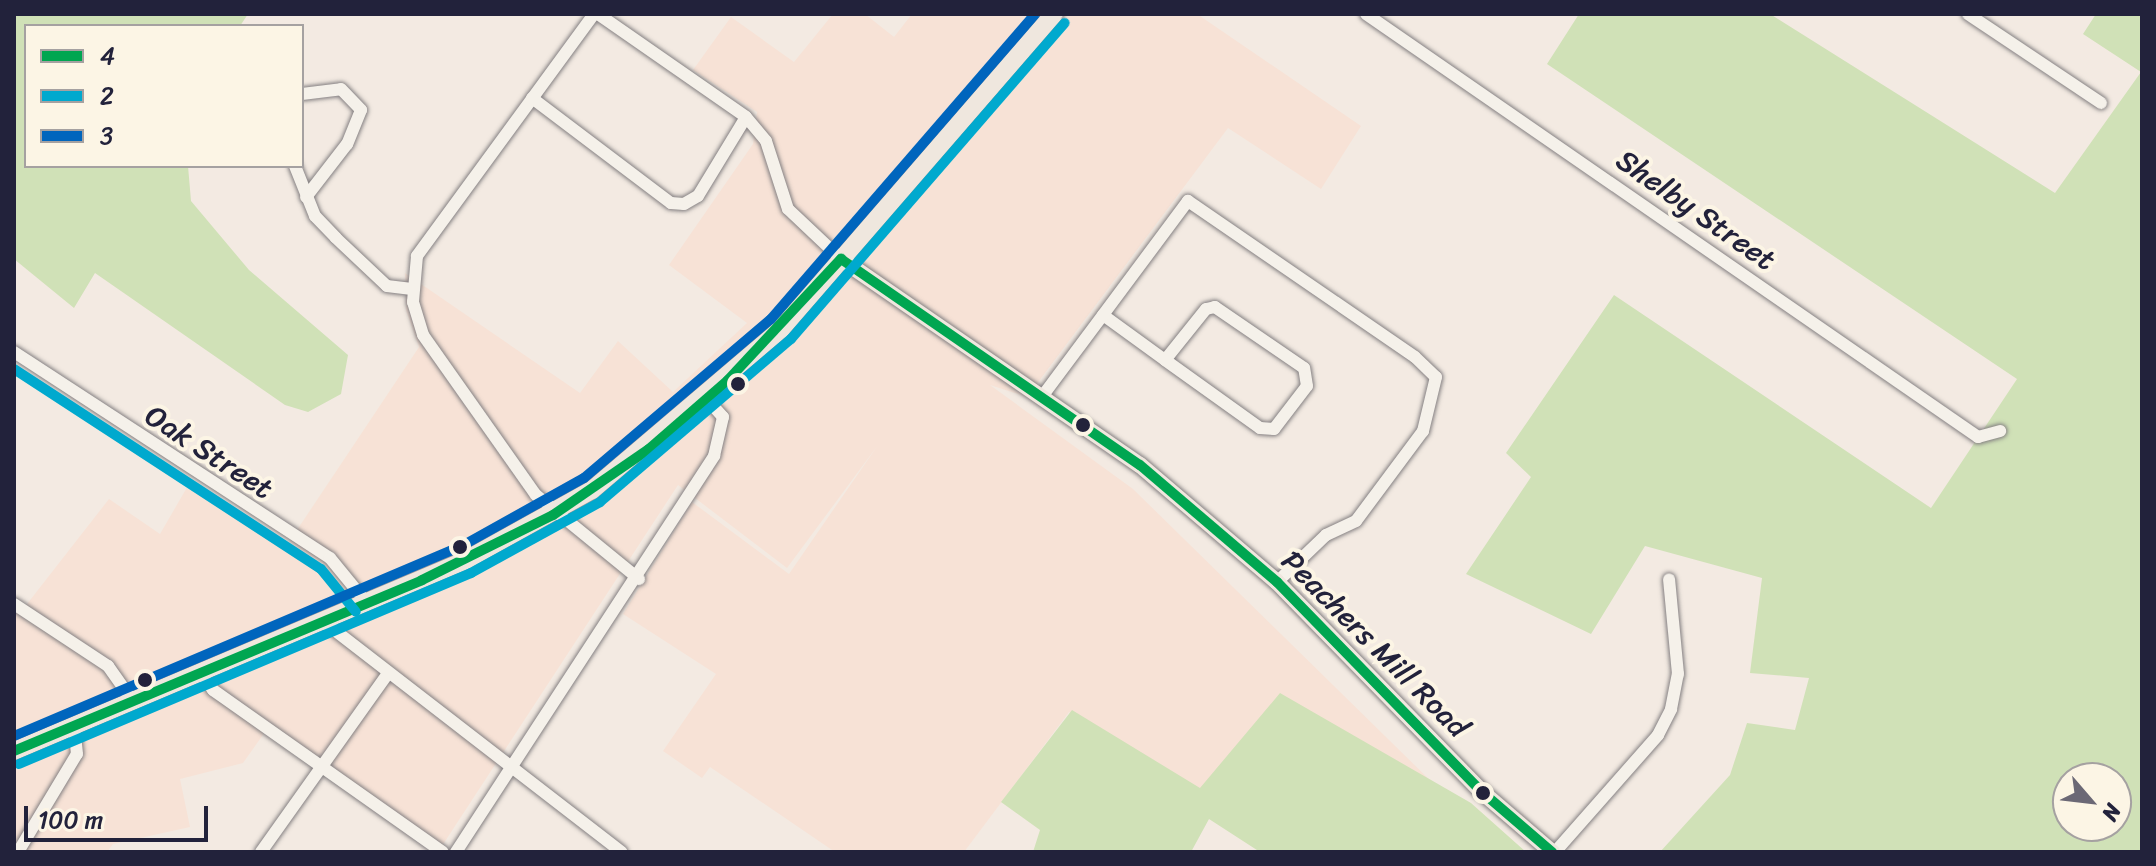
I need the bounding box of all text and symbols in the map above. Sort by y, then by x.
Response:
legend [24,24,304,168]
text: 4 [100,35,115,77]
text: 2 [100,75,114,117]
text: 3 [100,115,113,157]
street label: Shelby Street [1610,142,1782,278]
unlabelled marker [730,376,746,392]
street label: Oak Street [138,397,280,507]
unlabelled marker [1075,417,1091,433]
unlabelled marker [452,539,468,555]
street label: Peachers Mill Road [1274,543,1476,745]
unlabelled marker [137,672,153,688]
north arrow [2052,762,2132,842]
unlabelled marker [1475,785,1491,801]
scale bar [28,790,212,840]
text: N [2091,797,2133,828]
text: 100 m [38,799,103,841]

